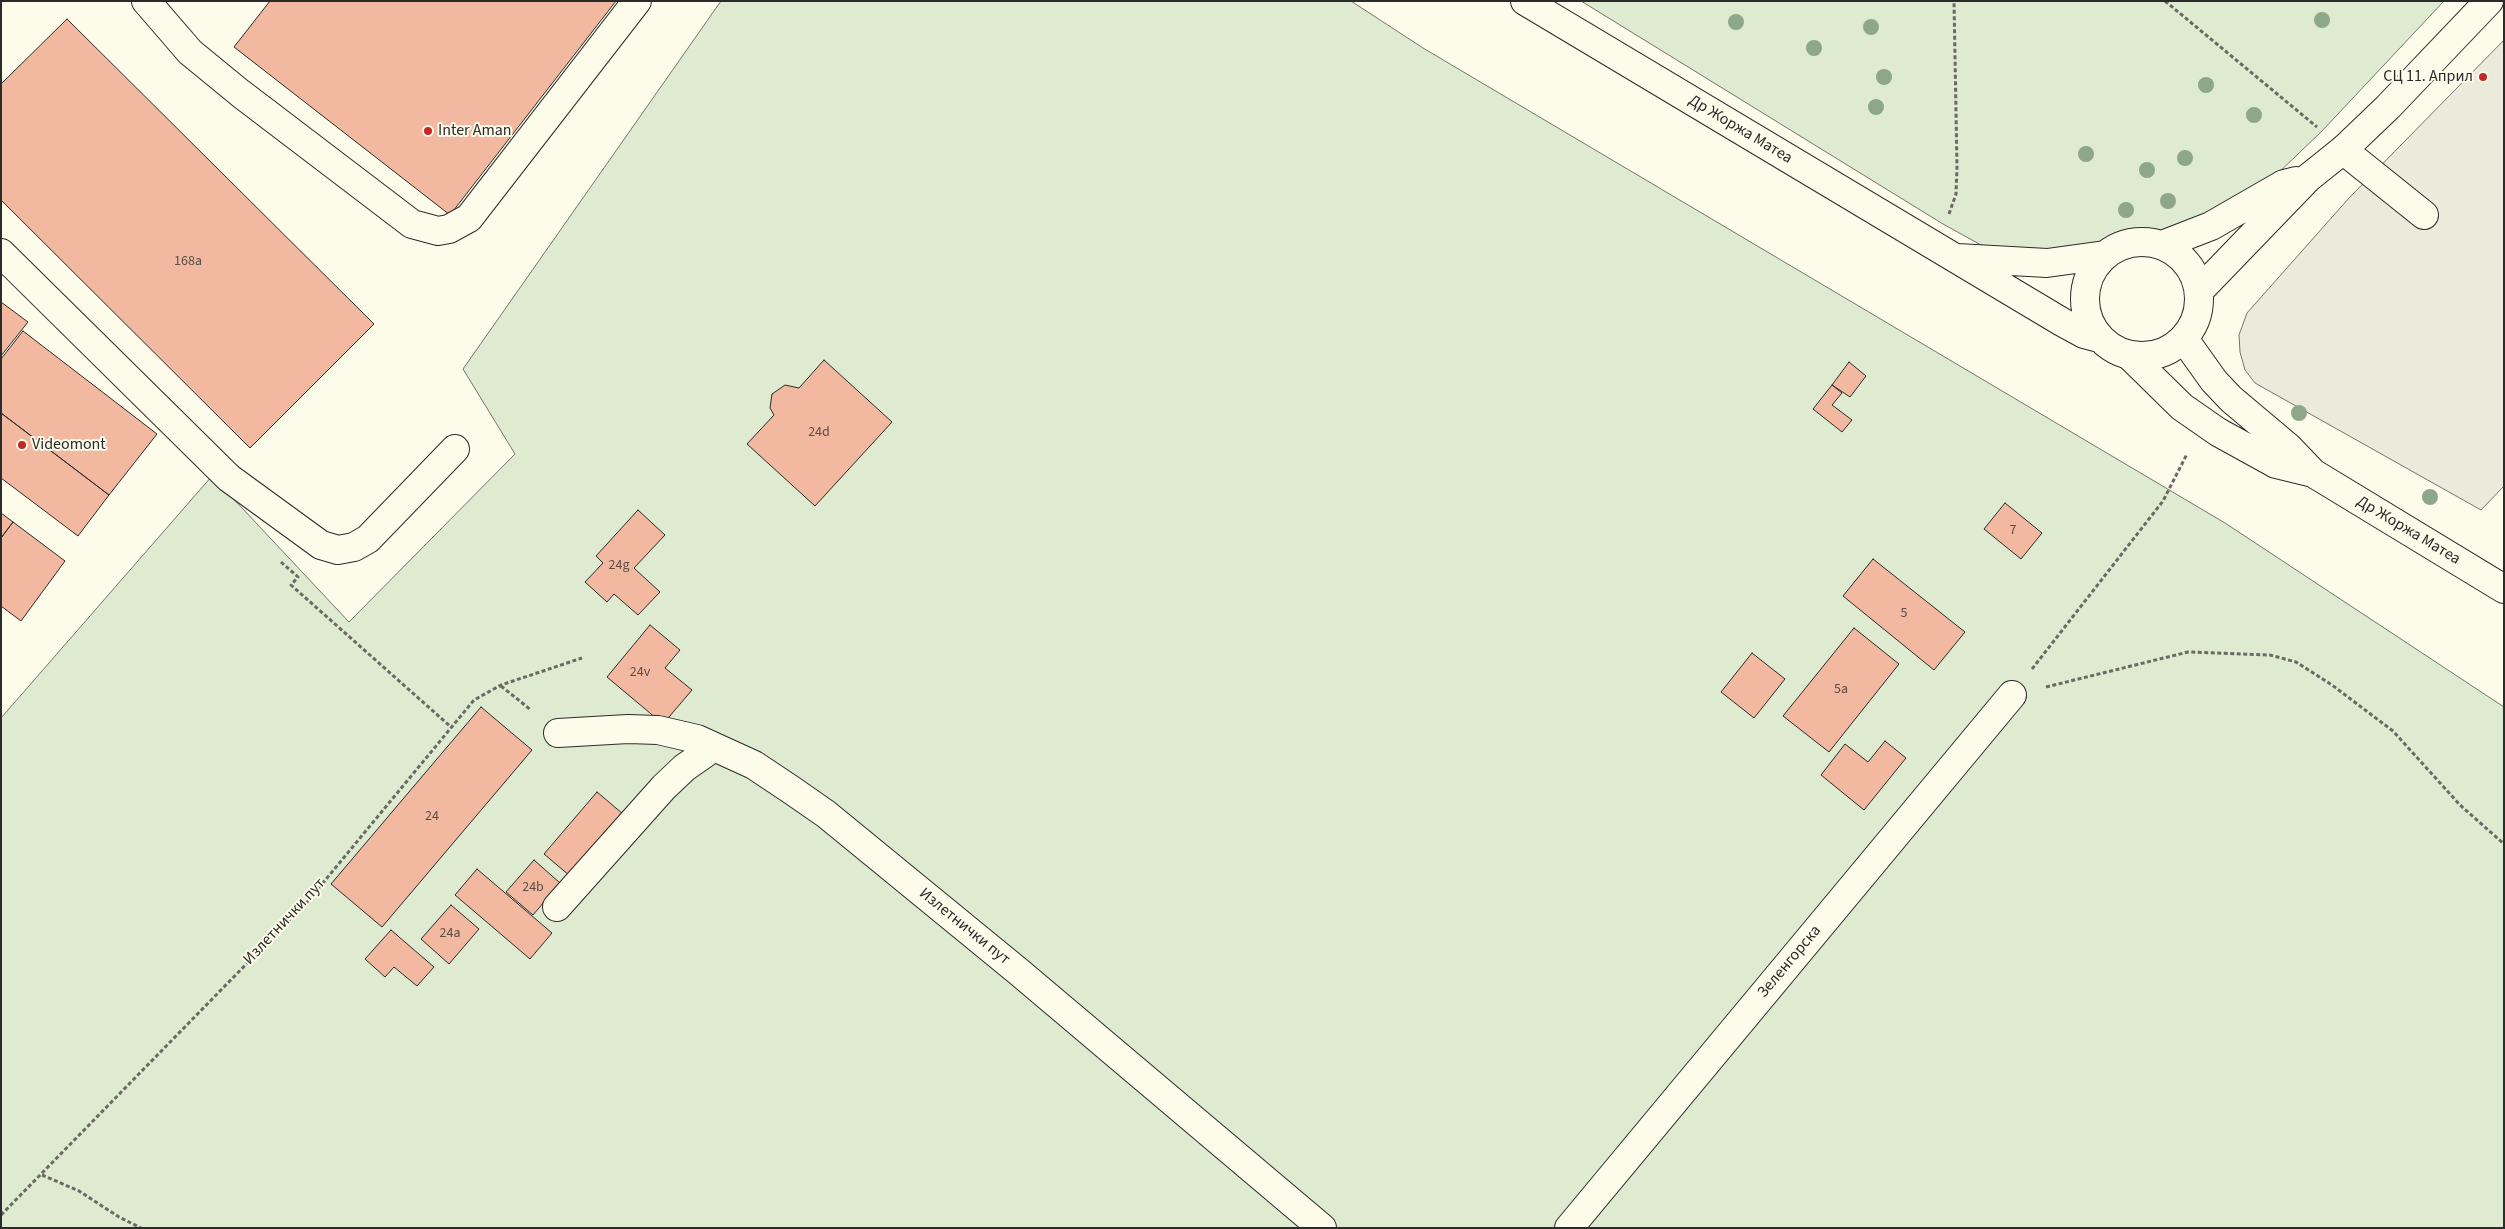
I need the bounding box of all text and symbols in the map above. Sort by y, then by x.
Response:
place label: СЦ 11. Април [2383,67,2473,87]
marker: СЦ 11. Април [2477,71,2489,83]
street label: Др Жоржа Матеа [1685,91,1795,169]
place label: Inter Aman [438,121,512,141]
marker: Inter Aman [422,125,434,137]
house number: 168a [174,254,202,270]
house number: 24d [808,425,830,441]
place label: Videomont [32,435,106,455]
marker: Videomont [16,439,28,451]
street label: Др Жоржа Матеа [2353,492,2463,570]
house number: 7 [2010,523,2016,539]
house number: 24g [609,558,629,574]
house number: 5 [1901,606,1907,622]
house number: 24v [630,665,650,681]
house number: 5a [1834,682,1848,698]
house number: 24 [425,809,439,825]
street label: Излетнички пут [240,875,330,969]
house number: 24b [522,880,544,896]
street label: Излетнички пут [915,884,1013,970]
street label: Зеленгорска [1754,922,1826,1002]
house number: 24a [440,926,460,942]

